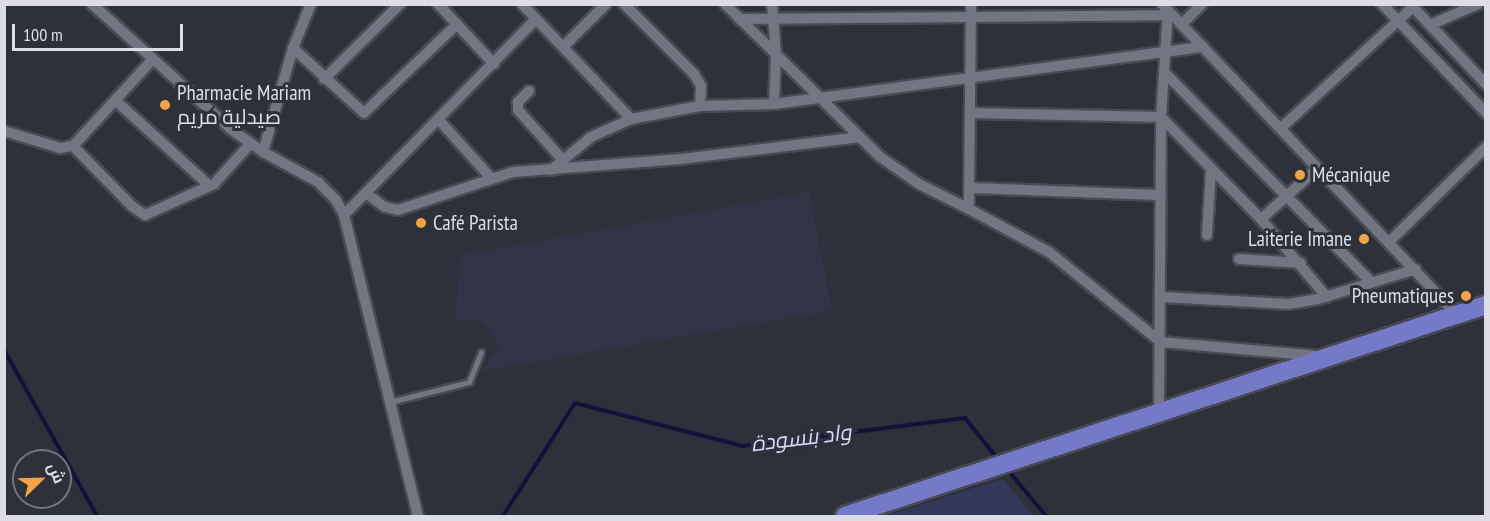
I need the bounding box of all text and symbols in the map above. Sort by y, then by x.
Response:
scale bar [15,12,186,50]
text: 100 m [23,23,63,46]
place label: Pharmacie Mariam صيدلية مريم [177,80,311,130]
marker: Pharmacie Mariam صيدلية مريم [158,98,172,112]
place label: Mécanique [1312,162,1390,188]
marker: Mécanique [1293,168,1307,182]
place label: Café Parista [433,210,518,236]
marker: Café Parista [414,216,428,230]
place label: Laiterie Imane [1248,226,1352,252]
marker: Laiterie Imane [1357,232,1371,246]
place label: Pneumatiques [1352,283,1454,309]
marker: Pneumatiques [1459,289,1473,303]
water label: واد بنسودة [749,419,853,457]
north arrow [12,449,72,509]
text: ش [44,459,70,486]

